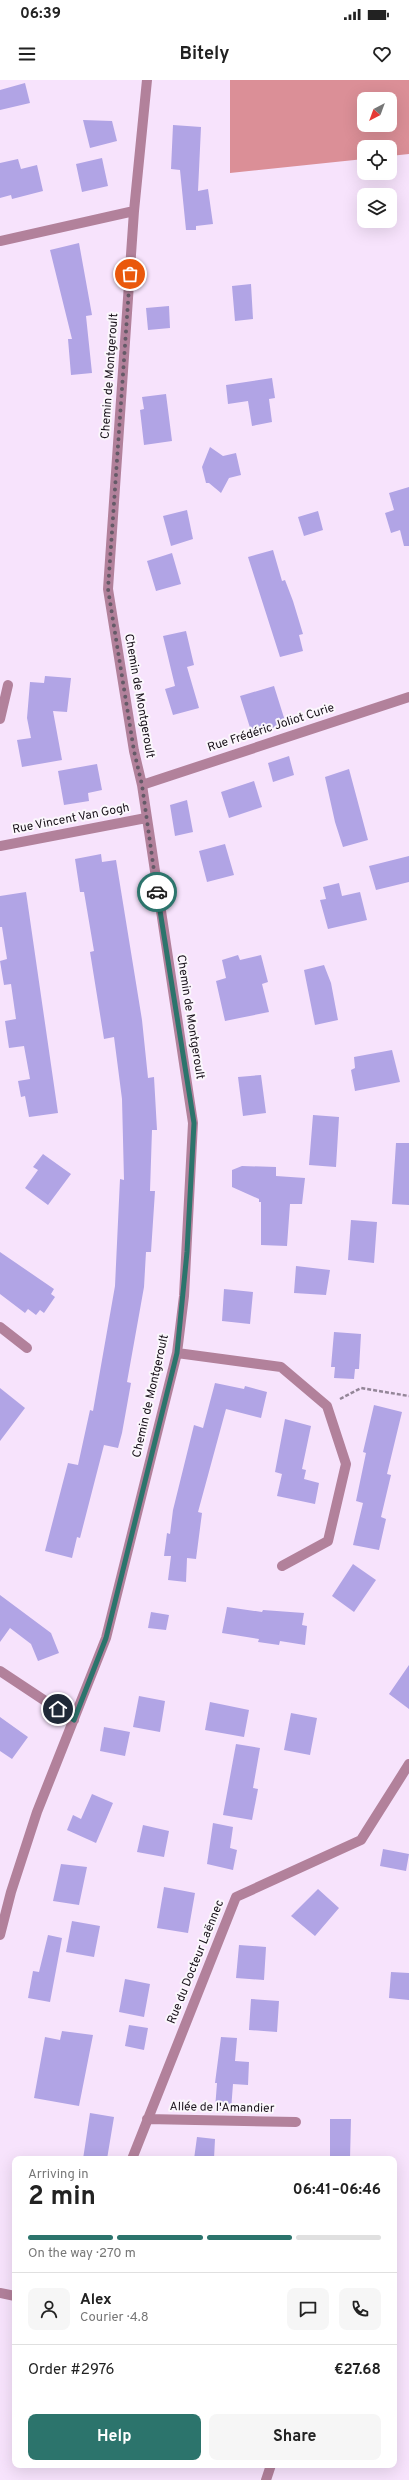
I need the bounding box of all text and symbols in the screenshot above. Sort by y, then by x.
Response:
text: 06:39 [20,5,61,24]
icon: menu [16,43,38,65]
text: Bitely [180,43,229,66]
icon: heart [371,43,393,65]
north arrow [357,92,397,132]
map controls [357,92,397,228]
button: locate [357,140,397,180]
button: layers [357,188,397,228]
pin [113,257,147,291]
icon: bag [119,263,141,285]
street label: Chemin de Montgeroult [98,313,122,439]
street label: Chemin de Montgeroult [120,632,158,760]
street label: Rue Frédéric Joliot Curie [206,700,336,756]
street label: Rue Vincent Van Gogh [11,800,131,838]
courier [137,872,177,912]
icon: car [146,881,168,903]
street label: Chemin de Montgeroult [172,953,208,1081]
street label: Chemin de Montgeroult [129,1333,173,1459]
pin [41,1692,75,1726]
icon: home [47,1698,69,1720]
street label: Rue du Docteur Laënnec [164,1898,228,2026]
street label: Allée de l'Amandier [170,2099,275,2117]
text: Arriving in [28,2167,89,2183]
text: 2 min [28,2181,96,2214]
text: 06:41–06:46 [293,2181,381,2200]
text: On the way · 270 m [28,2246,136,2262]
button: person [28,2288,70,2330]
button: chat [287,2288,329,2330]
button: phone [339,2288,381,2330]
text: Alex [80,2291,112,2310]
text: Courier · 4.8 [80,2310,149,2326]
text: Order #2976 [28,2361,114,2380]
text: €27.68 [334,2361,381,2380]
button: Help [28,2414,201,2460]
button: Share [209,2414,381,2460]

